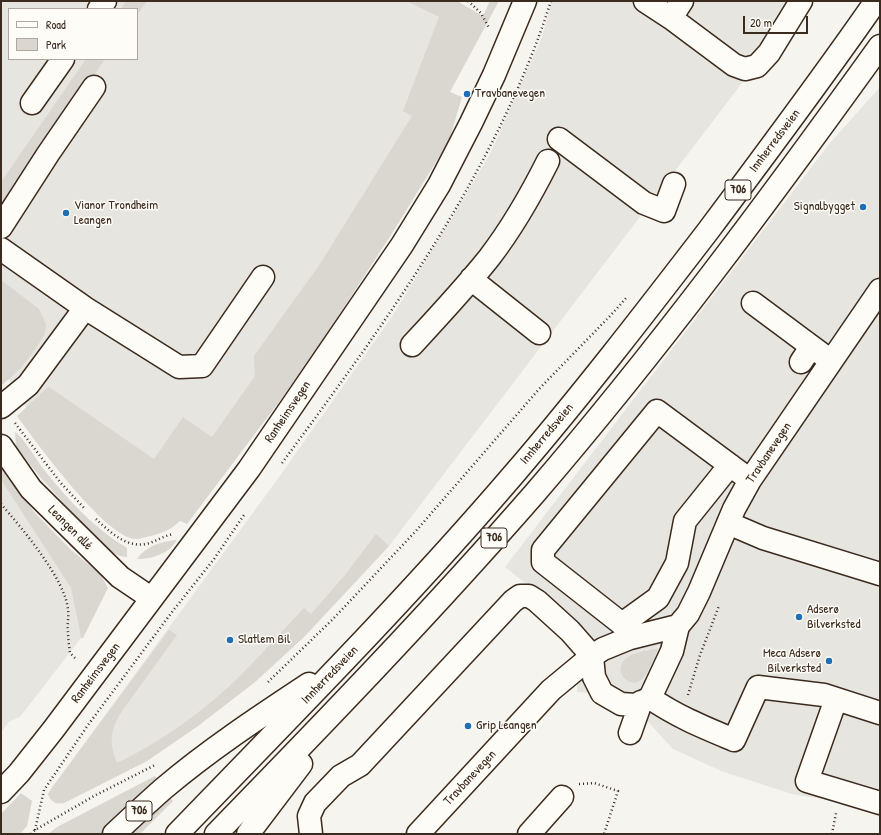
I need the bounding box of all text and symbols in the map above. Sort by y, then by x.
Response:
legend [8,8,138,60]
scale bar [745,8,810,34]
text: 20 m [750,14,772,31]
text: Road [46,16,66,33]
text: Park [46,36,66,53]
place label: Travbanevegen [475,86,545,102]
marker: Travbanevegen [462,89,472,99]
street label: Innherredsveien [746,106,804,176]
road number: 706 [725,180,751,200]
place label: Vianor Trondheim Leangen [74,198,158,229]
place label: Signalbygget [794,199,855,215]
marker: Signalbygget [858,202,868,212]
marker: Vianor Trondheim Leangen [61,208,71,218]
street label: Ranheimsvegen [262,378,314,446]
street label: Innherredsveien [517,400,577,468]
street label: Travbanevegen [743,420,795,486]
street label: Leangen allé [44,502,96,554]
road number: 706 [481,528,507,548]
place label: Adserø Bilverksted [807,602,860,633]
marker: Adserø Bilverksted [794,612,804,622]
place label: Slatlem Bil [238,632,290,648]
marker: Slatlem Bil [225,635,235,645]
street label: Ranheimsvegen [68,640,124,706]
street label: Innherredsveien [298,643,362,707]
place label: Meca Adserø Bilverksted [763,646,821,677]
marker: Meca Adserø Bilverksted [824,656,834,666]
place label: Grip Leangen [476,718,537,734]
marker: Grip Leangen [463,721,473,731]
street label: Travbanevegen [440,747,500,809]
road number: 706 [126,801,152,821]

